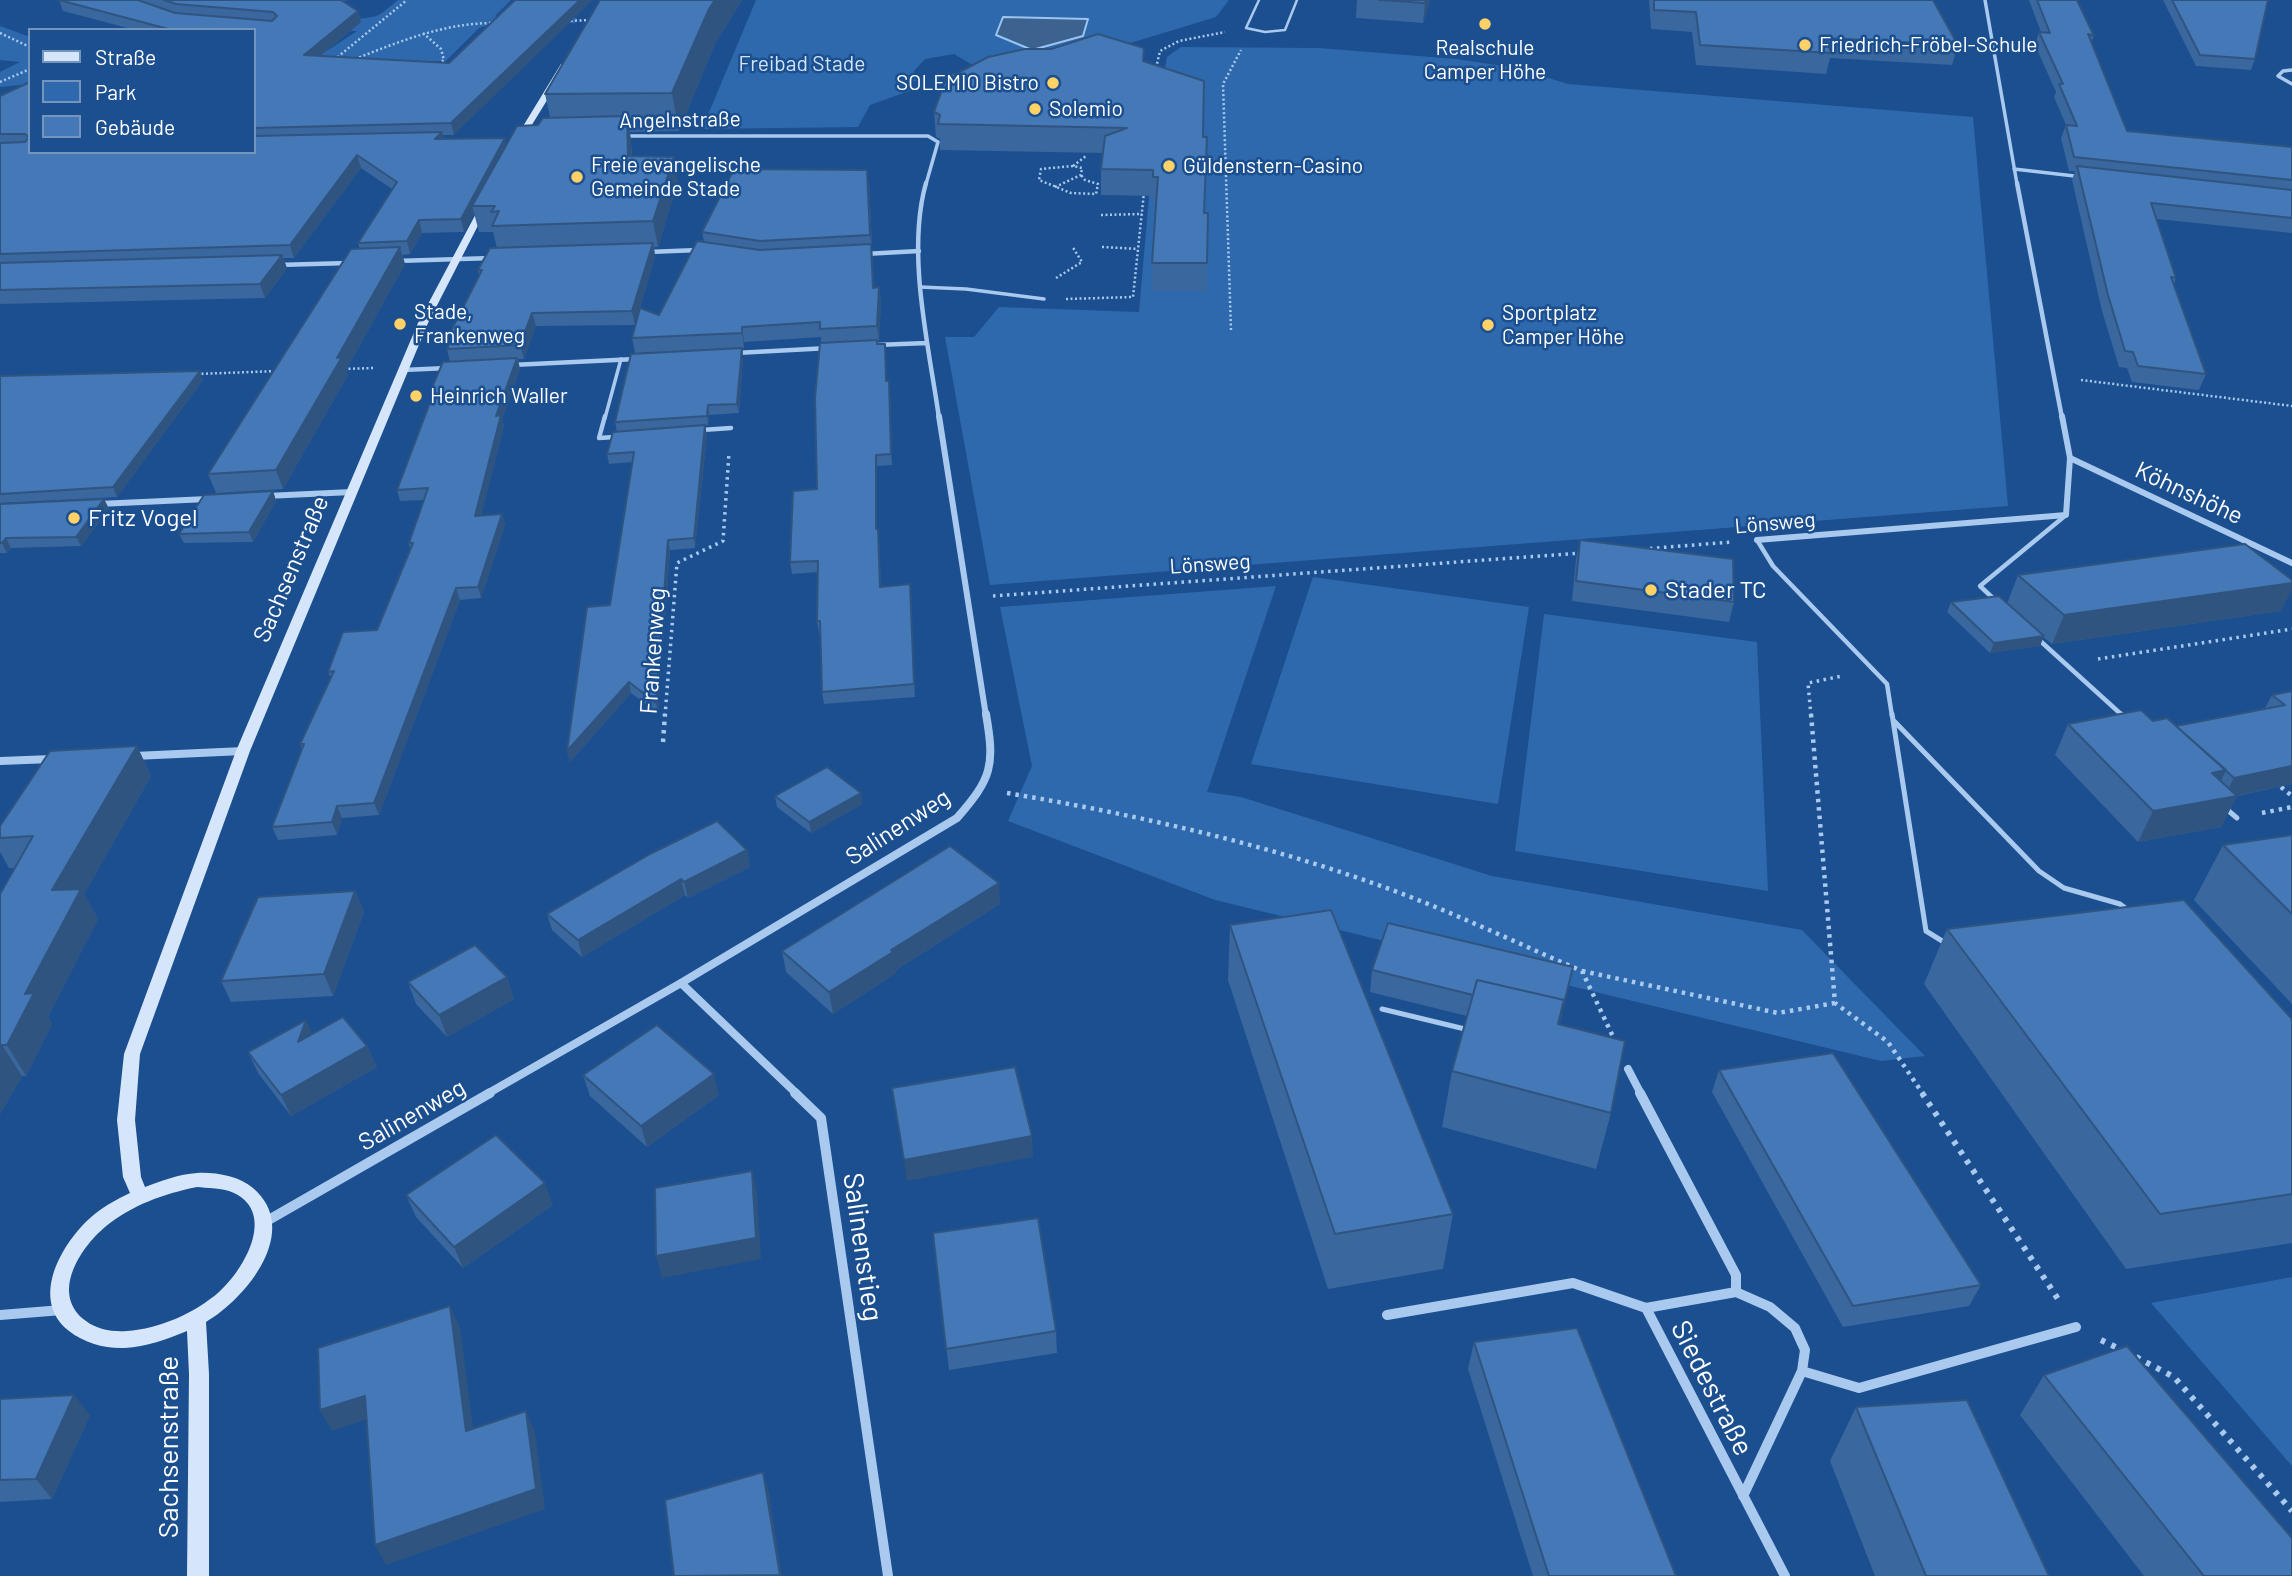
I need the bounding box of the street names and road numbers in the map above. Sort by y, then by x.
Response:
street label: Angelnstraße [619,106,741,134]
street label: Köhnshöhe [2130,455,2248,531]
street label: Sachsenstraße [247,491,335,647]
street label: Lönsweg [1733,507,1817,539]
street label: Lönsweg [1169,549,1251,579]
street label: Frankenweg [634,587,672,715]
street label: Salinenweg [840,783,956,871]
street label: Salinenweg [353,1073,471,1157]
street label: Salinenstieg [836,1171,890,1323]
street label: Siedestraße [1664,1315,1760,1461]
street label: Sachsenstraße [152,1356,186,1538]

